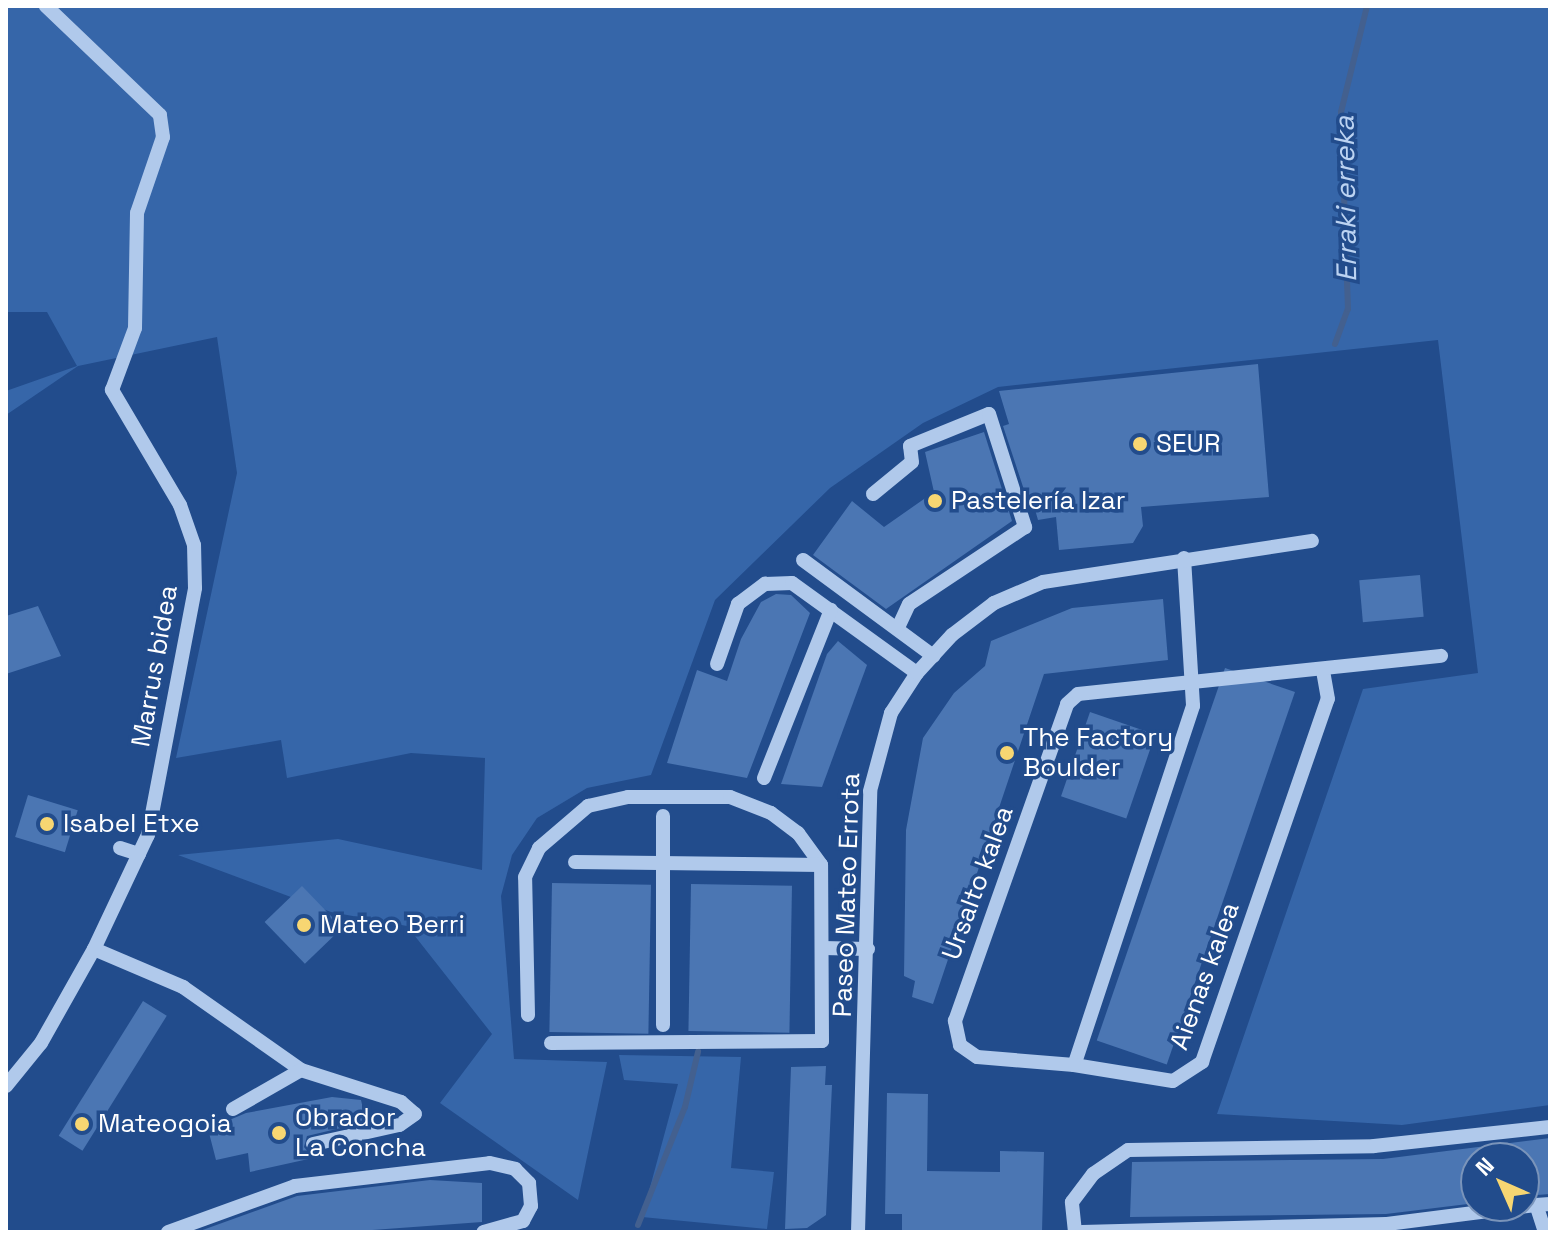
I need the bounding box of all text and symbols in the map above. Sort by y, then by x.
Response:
water label: Erraki erreka [1327,116,1363,282]
place label: SEUR [1156,428,1220,460]
marker: SEUR [1131,435,1149,453]
place label: Pastelería Izar [951,485,1126,517]
marker: Pastelería Izar [926,492,944,510]
street label: Marrus bidea [125,583,185,749]
place label: The Factory Boulder [1023,722,1173,784]
marker: The Factory Boulder [998,744,1016,762]
street label: Paseo Mateo Errota [827,772,867,1018]
street label: Ursalto kalea [936,802,1020,964]
place label: Isabel Etxe [63,808,200,840]
marker: Isabel Etxe [38,815,56,833]
street label: Aienas kalea [1164,898,1246,1054]
place label: Mateo Berri [320,909,465,941]
marker: Mateo Berri [295,916,313,934]
place label: Obrador La Concha [295,1102,426,1164]
place label: Mateogoia [98,1108,232,1140]
marker: Mateogoia [73,1115,91,1133]
marker: Obrador La Concha [270,1124,288,1142]
north arrow [1460,1142,1540,1222]
text: N [1469,1151,1500,1182]

